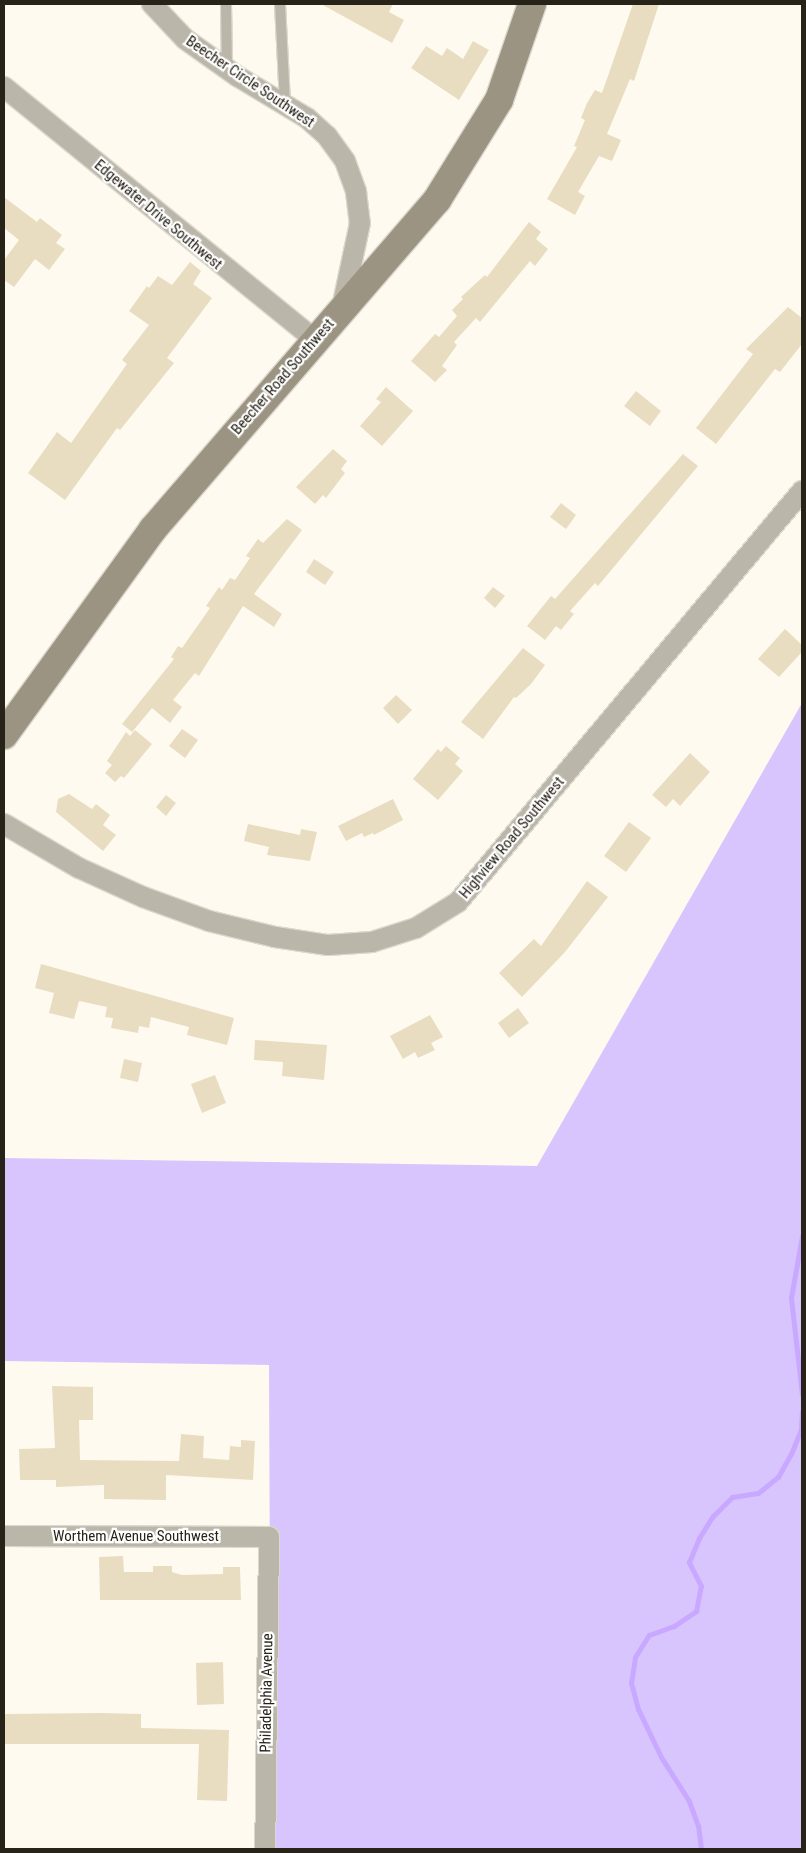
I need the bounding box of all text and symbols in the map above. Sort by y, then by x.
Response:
street label: Beecher Circle Southwest [182,32,318,132]
street label: Edgewater Drive Southwest [90,156,226,274]
street label: Beecher Road Southwest [228,316,338,438]
street label: Highview Road Southwest [456,773,568,903]
street label: Worthem Avenue Southwest [53,1528,219,1546]
street label: Philadelphia Avenue [257,1633,277,1753]

